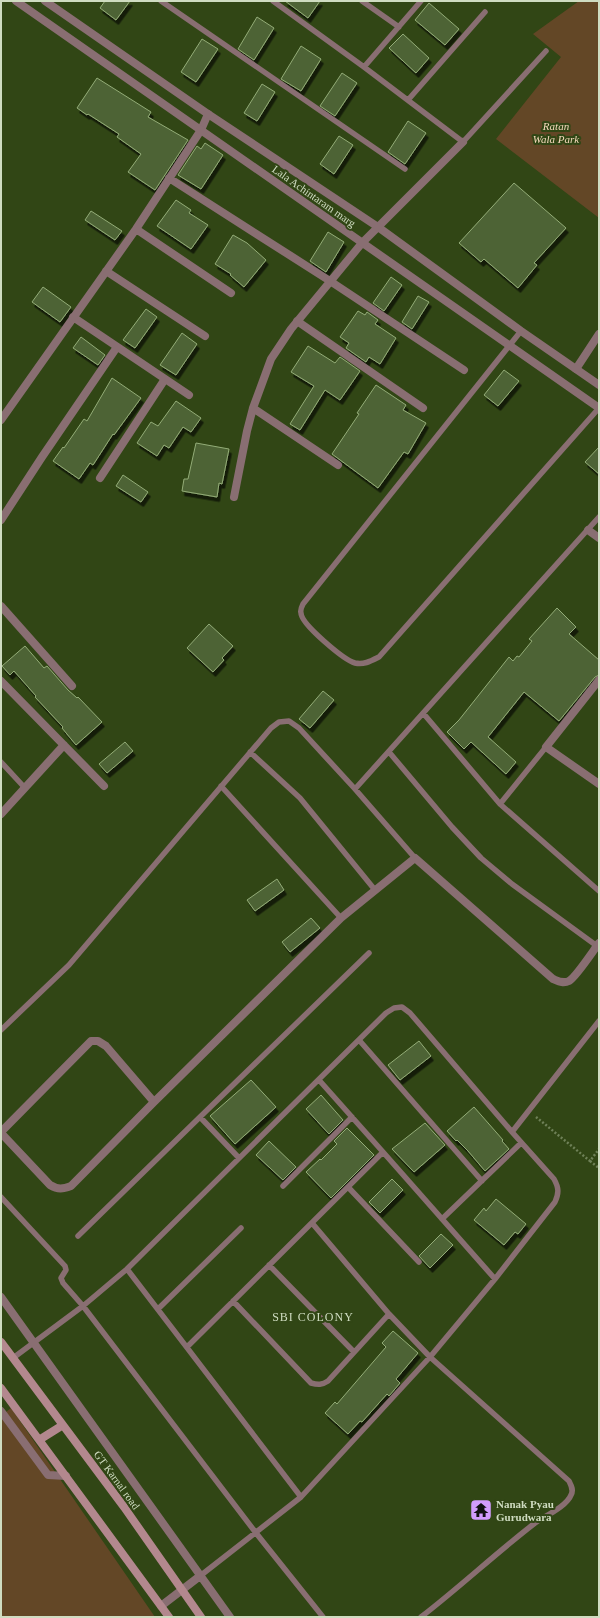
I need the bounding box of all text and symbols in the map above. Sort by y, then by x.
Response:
park label: Ratan Wala Park [533,120,580,145]
street label: Lala Achintaram marg [270,163,358,230]
district label: SBI COLONY [272,1310,354,1324]
street label: GT Karnal road [92,1448,143,1512]
temple icon: Nanak Pyau Gurudwara [468,1497,494,1523]
place label: Nanak Pyau Gurudwara [496,1498,554,1523]

